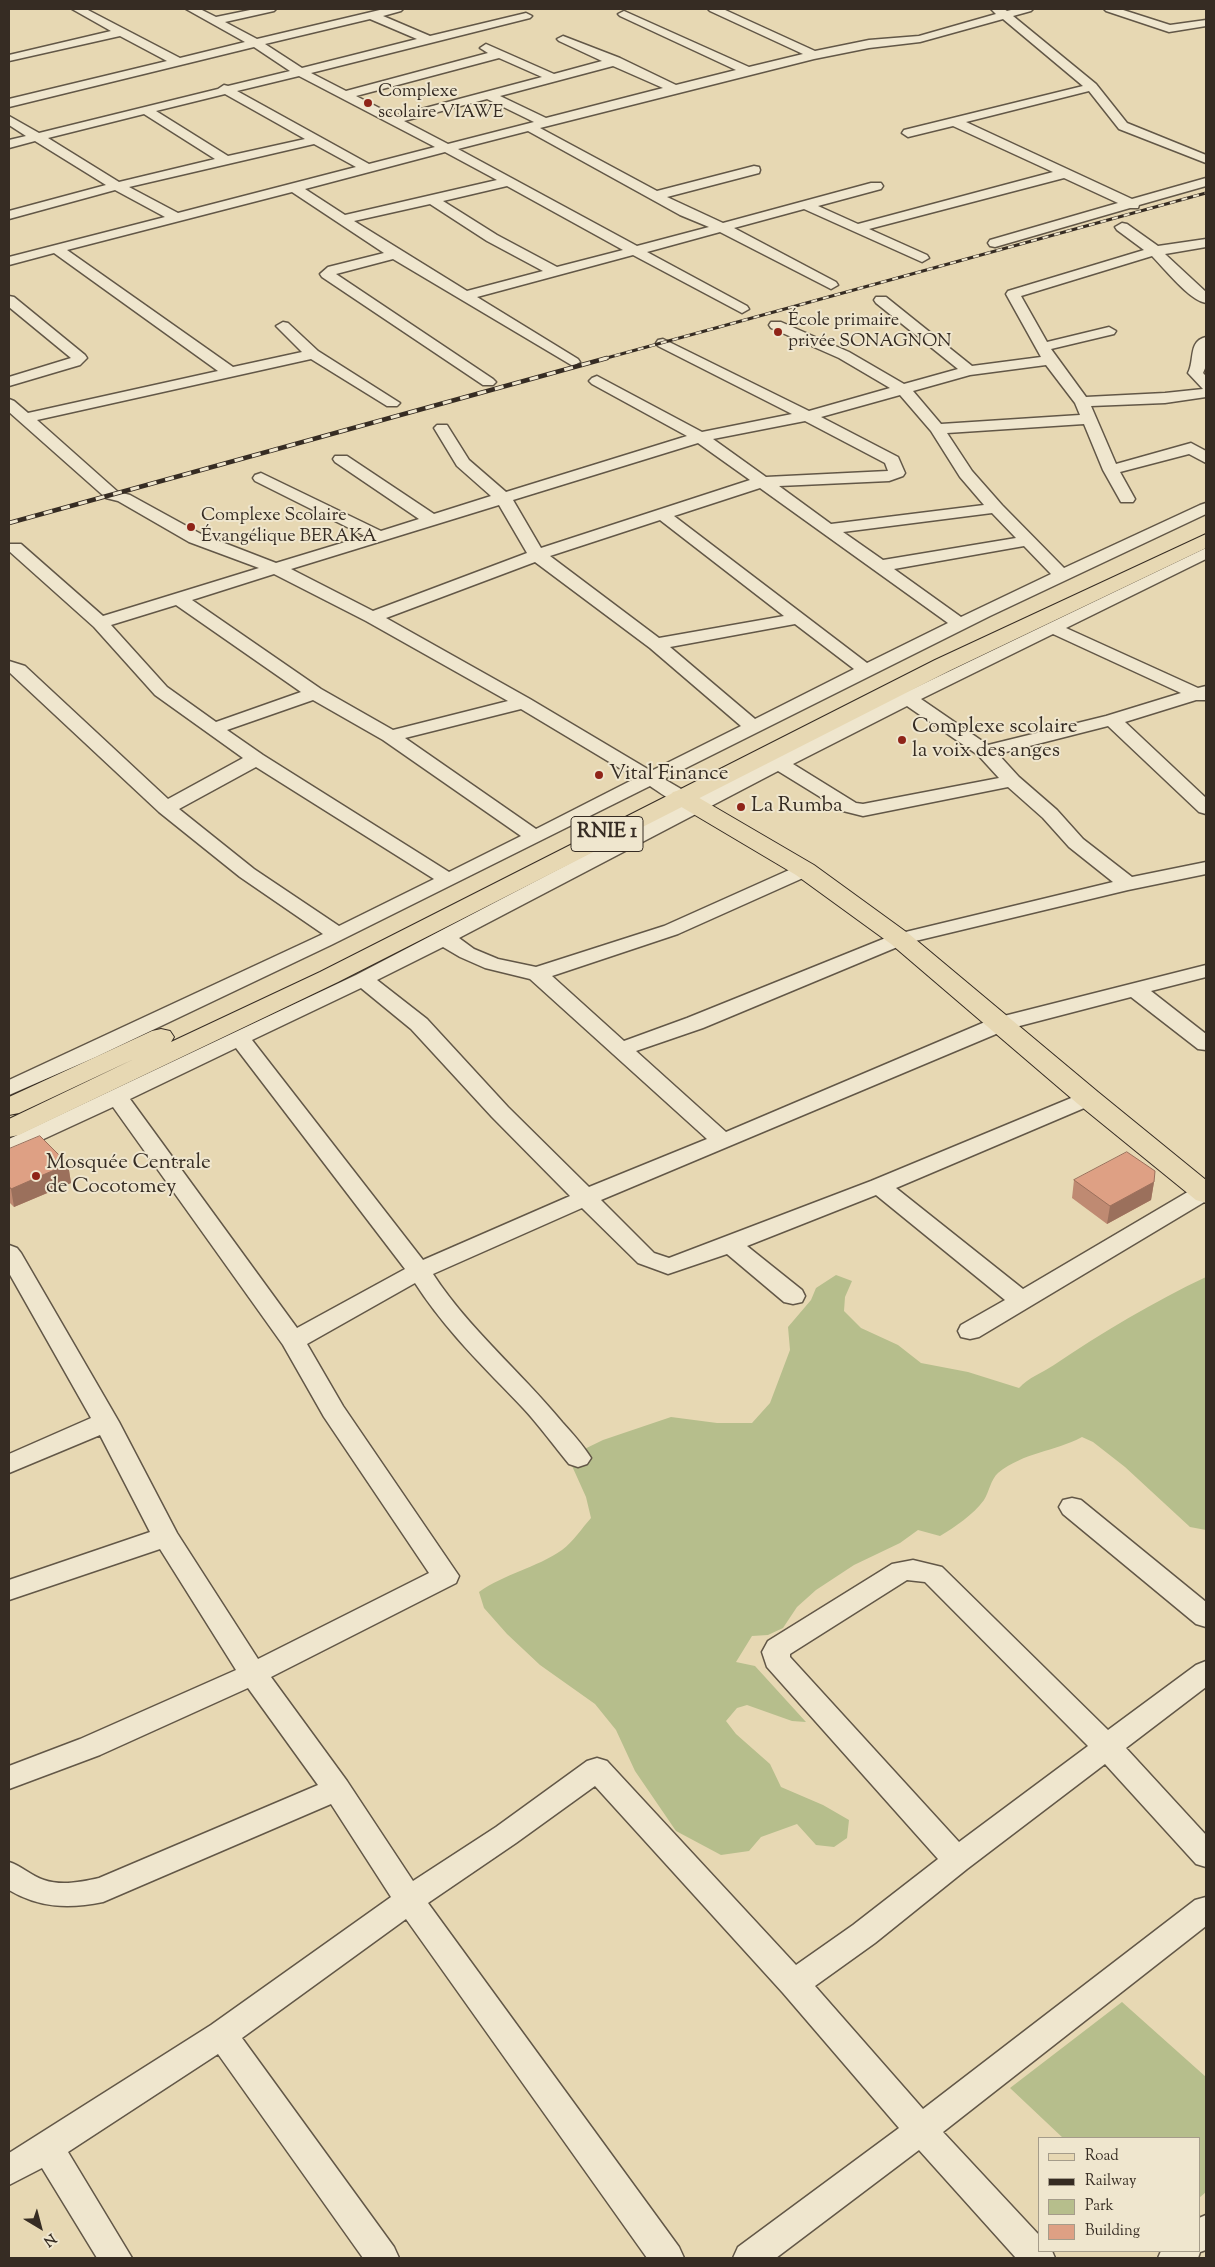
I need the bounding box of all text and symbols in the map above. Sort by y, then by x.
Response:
place label: Complexe scolaire VIAWE [378,82,504,125]
marker: Complexe scolaire VIAWE [362,97,374,109]
place label: École primaire privée SONAGNON [788,311,951,354]
marker: École primaire privée SONAGNON [772,326,784,338]
place label: Complexe Scolaire Évangélique BERAKA [201,506,377,548]
marker: Complexe Scolaire Évangélique BERAKA [185,521,197,533]
place label: Complexe scolaire la voix des anges [912,715,1078,765]
marker: Complexe scolaire la voix des anges [896,734,908,746]
place label: Vital Finance [609,762,729,788]
marker: Vital Finance [593,769,605,781]
place label: La Rumba [751,794,843,820]
marker: La Rumba [735,801,747,813]
road number: RNIE 1 [571,816,643,852]
place label: Mosquée Centrale de Cocotomey [46,1151,211,1201]
marker: Mosquée Centrale de Cocotomey [30,1170,42,1182]
legend [1038,2137,1200,2252]
text: Road [1085,2146,1119,2167]
text: Railway [1085,2171,1136,2192]
text: Park [1085,2196,1114,2217]
north arrow [15,2202,65,2252]
text: Building [1085,2221,1140,2242]
text: N [39,2228,60,2250]

